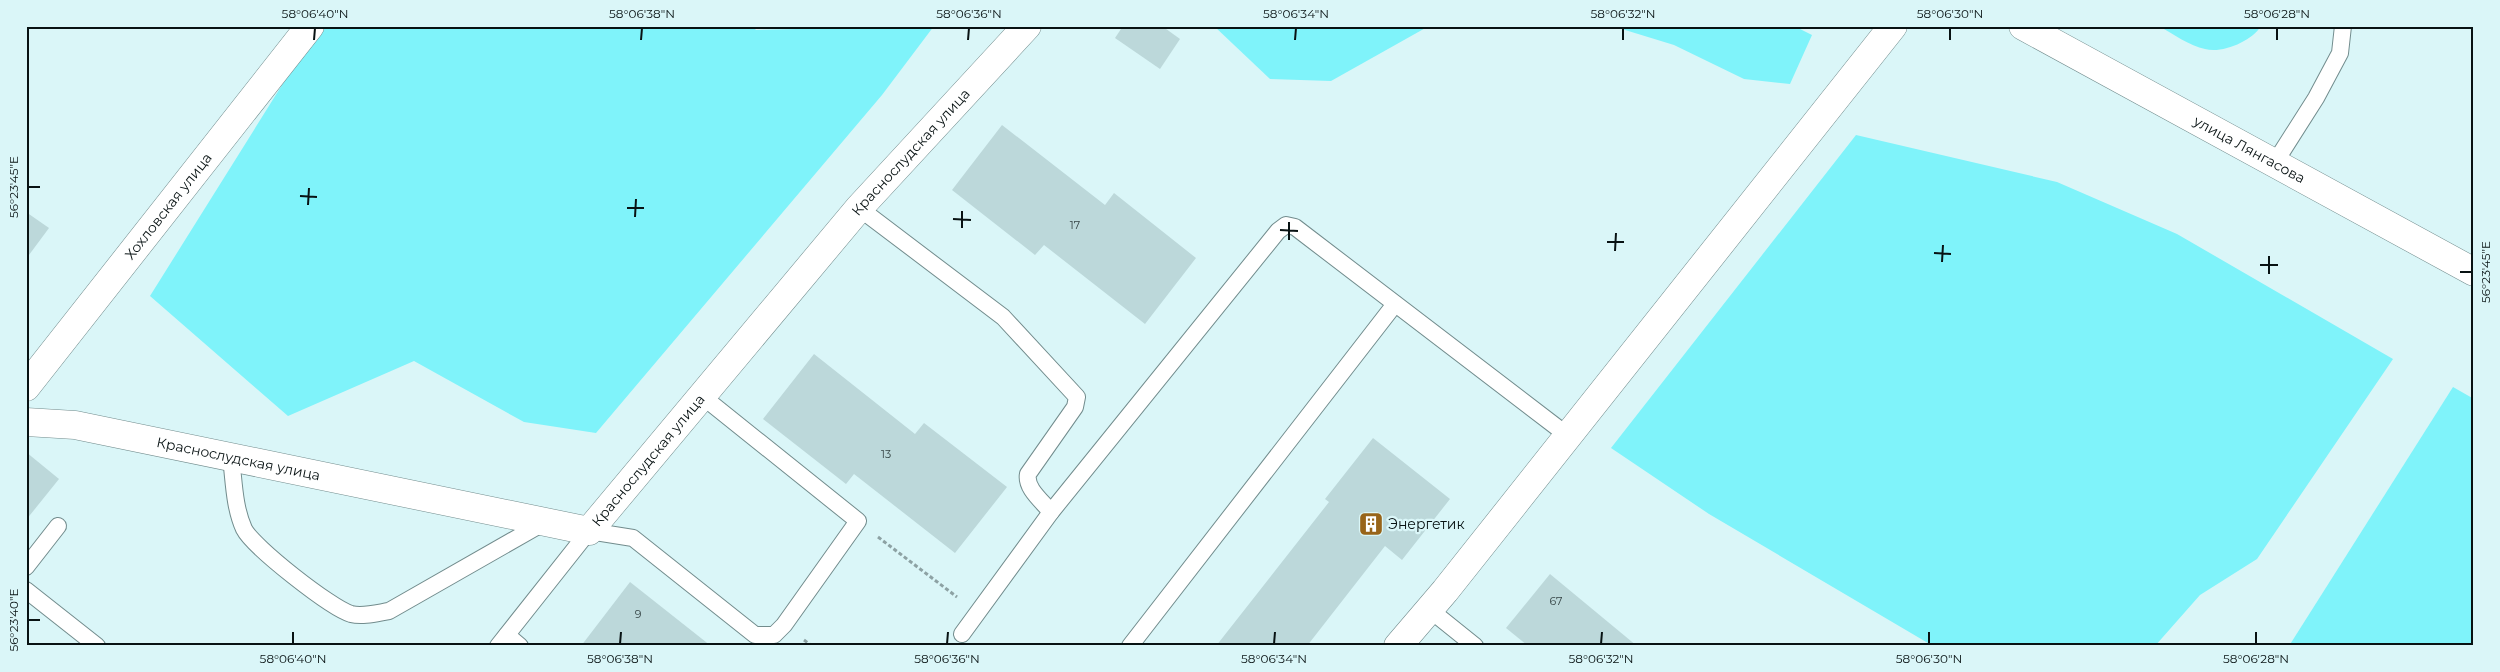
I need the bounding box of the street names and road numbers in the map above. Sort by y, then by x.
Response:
street label: Краснослудская улица [847,85,974,219]
street label: улица Лянгасова [2190,111,2308,187]
street label: Хохловская улица [121,149,216,263]
street label: Краснослудская улица [588,391,708,530]
street label: Краснослудская улица [155,433,322,484]

